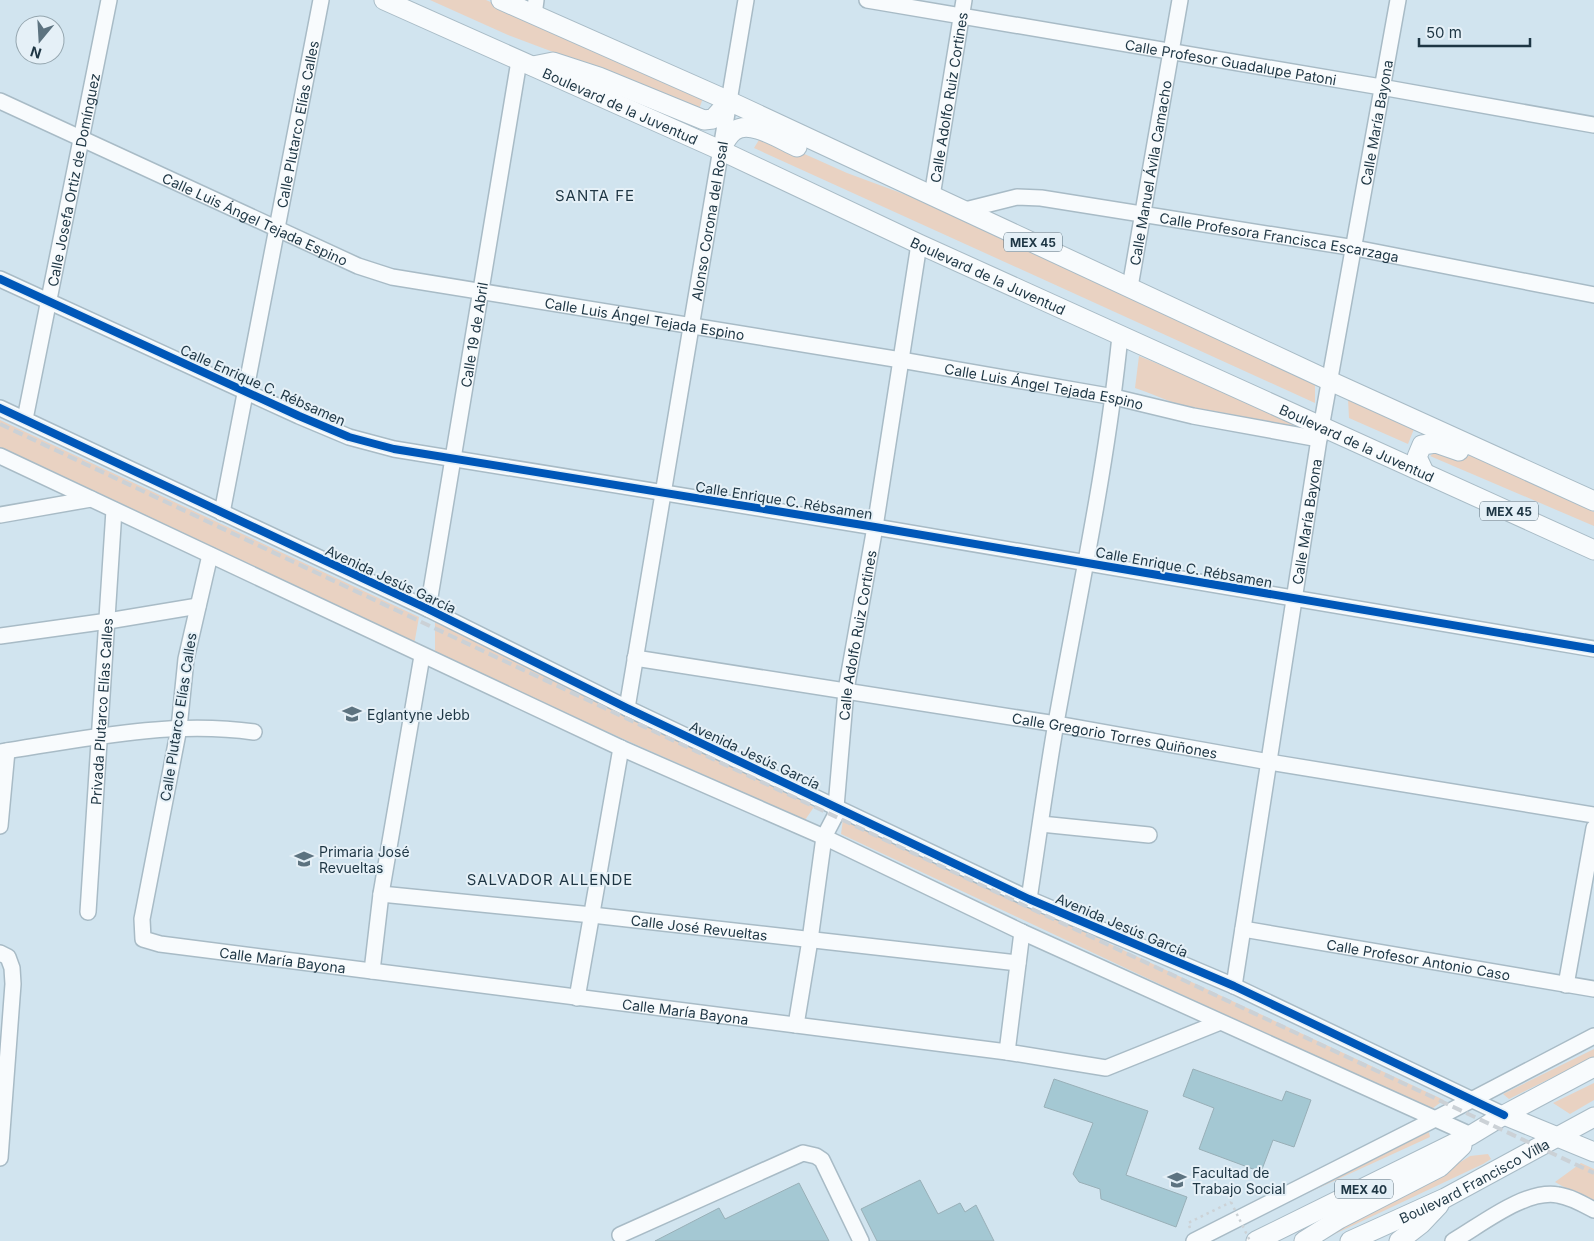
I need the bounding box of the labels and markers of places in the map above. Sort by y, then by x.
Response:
school or university icon: Eglantyne Jebb [341,703,363,725]
place label: Eglantyne Jebb [367,706,470,723]
place label: Primaria José Revueltas [319,843,410,876]
school or university icon: Primaria José Revueltas [293,848,315,870]
place label: Facultad de Trabajo Social [1192,1164,1286,1197]
school or university icon: Facultad de Trabajo Social [1166,1169,1188,1191]

